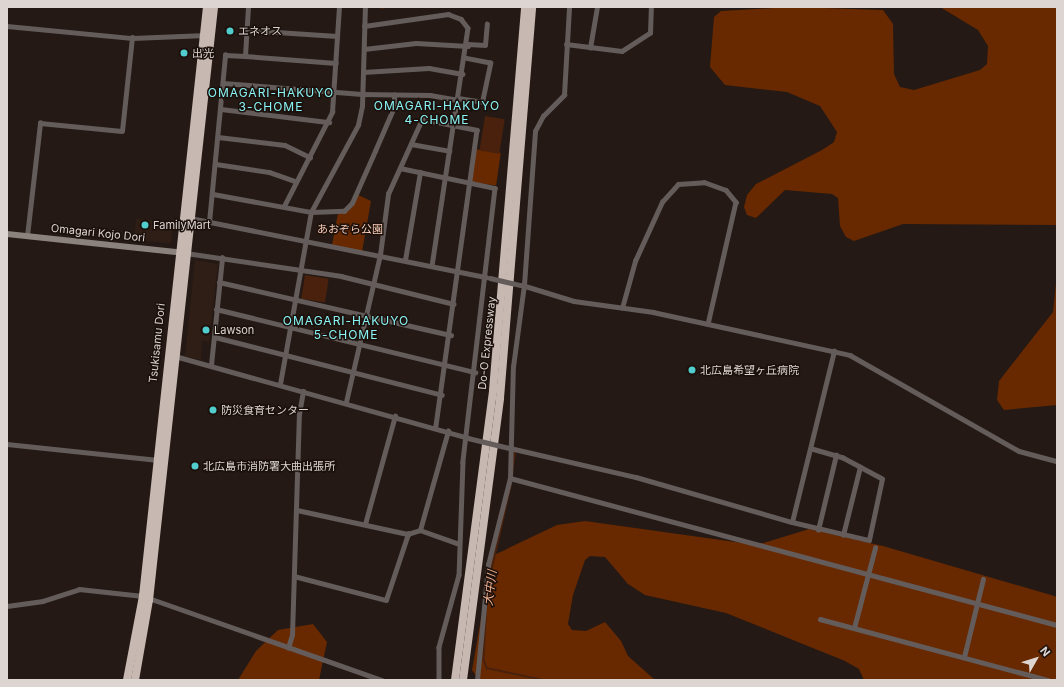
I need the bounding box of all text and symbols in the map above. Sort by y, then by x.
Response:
place label: エネオス [238,24,282,38]
marker: エネオス [225,26,235,36]
place label: 出光 [192,46,214,60]
marker: 出光 [179,48,189,58]
district label: OMAGARI-HAKUYO 3-CHOME [208,86,334,114]
district label: OMAGARI-HAKUYO 4-CHOME [374,99,500,127]
place label: FamilyMart [153,218,211,232]
marker: FamilyMart [140,220,150,230]
street label: Omagari Kojo Dori [50,221,146,245]
park label: あおぞら公園 [317,222,383,236]
street label: Do-O Expressway [476,296,498,390]
street label: Tsukisamu Dori [146,303,168,383]
district label: OMAGARI-HAKUYO 5-CHOME [283,314,409,342]
place label: Lawson [214,323,254,337]
marker: Lawson [201,325,211,335]
place label: 北広島希望ヶ丘病院 [700,363,799,377]
marker: 北広島希望ヶ丘病院 [687,365,697,375]
place label: 防災食育センター [221,403,309,417]
marker: 防災食育センター [208,405,218,415]
place label: 北広島市消防署大曲出張所 [203,459,335,473]
marker: 北広島市消防署大曲出張所 [190,461,200,471]
water label: 大中川 [481,569,499,607]
north arrow [1016,639,1056,679]
text: N [1037,644,1053,659]

